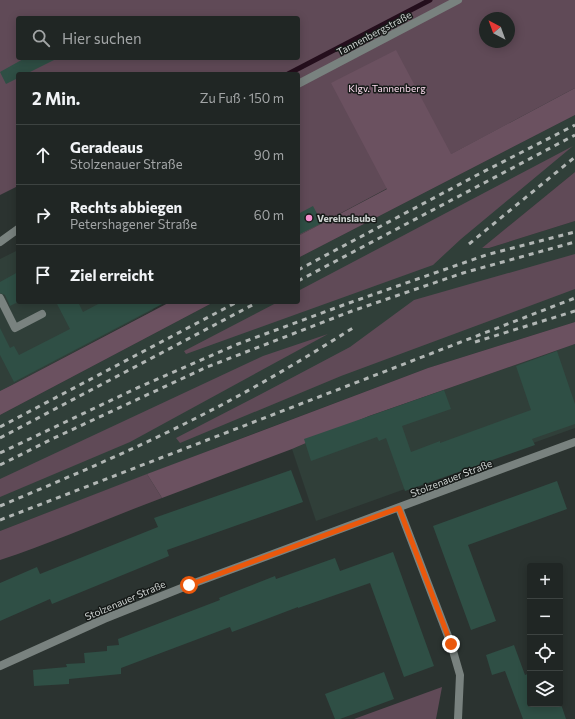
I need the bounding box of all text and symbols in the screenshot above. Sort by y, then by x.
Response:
street label: Tannenbergstraße [335,8,413,58]
north arrow [479,12,515,48]
search box [16,16,300,60]
icon: search [30,27,52,49]
text: Hier suchen [62,29,142,47]
park label: Klgv. Tannenberg [348,82,426,94]
text: 2 Min. [32,88,80,109]
text: Zu Fuß · 150 m [200,90,284,106]
text: Geradeaus [70,138,143,156]
icon: ahead [32,144,54,166]
text: 90 m [254,147,284,163]
text: Stolzenauer Straße [70,156,183,172]
text: Rechts abbiegen [70,198,182,216]
icon: right [32,204,54,226]
text: 60 m [254,207,284,223]
place label: Vereinslaube [317,212,376,224]
marker: Vereinslaube [304,213,314,223]
text: Petershagener Straße [70,216,197,232]
icon: arrive [32,264,54,286]
text: Ziel erreicht [70,266,154,284]
street label: Stolzenauer Straße [408,457,494,499]
map controls [527,563,563,707]
button: + [527,563,563,599]
route start [180,576,198,594]
street label: Stolzenauer Straße [83,578,167,622]
button: − [527,599,563,635]
route end [442,635,460,653]
button: locate [527,635,563,671]
button: layers [527,671,563,707]

